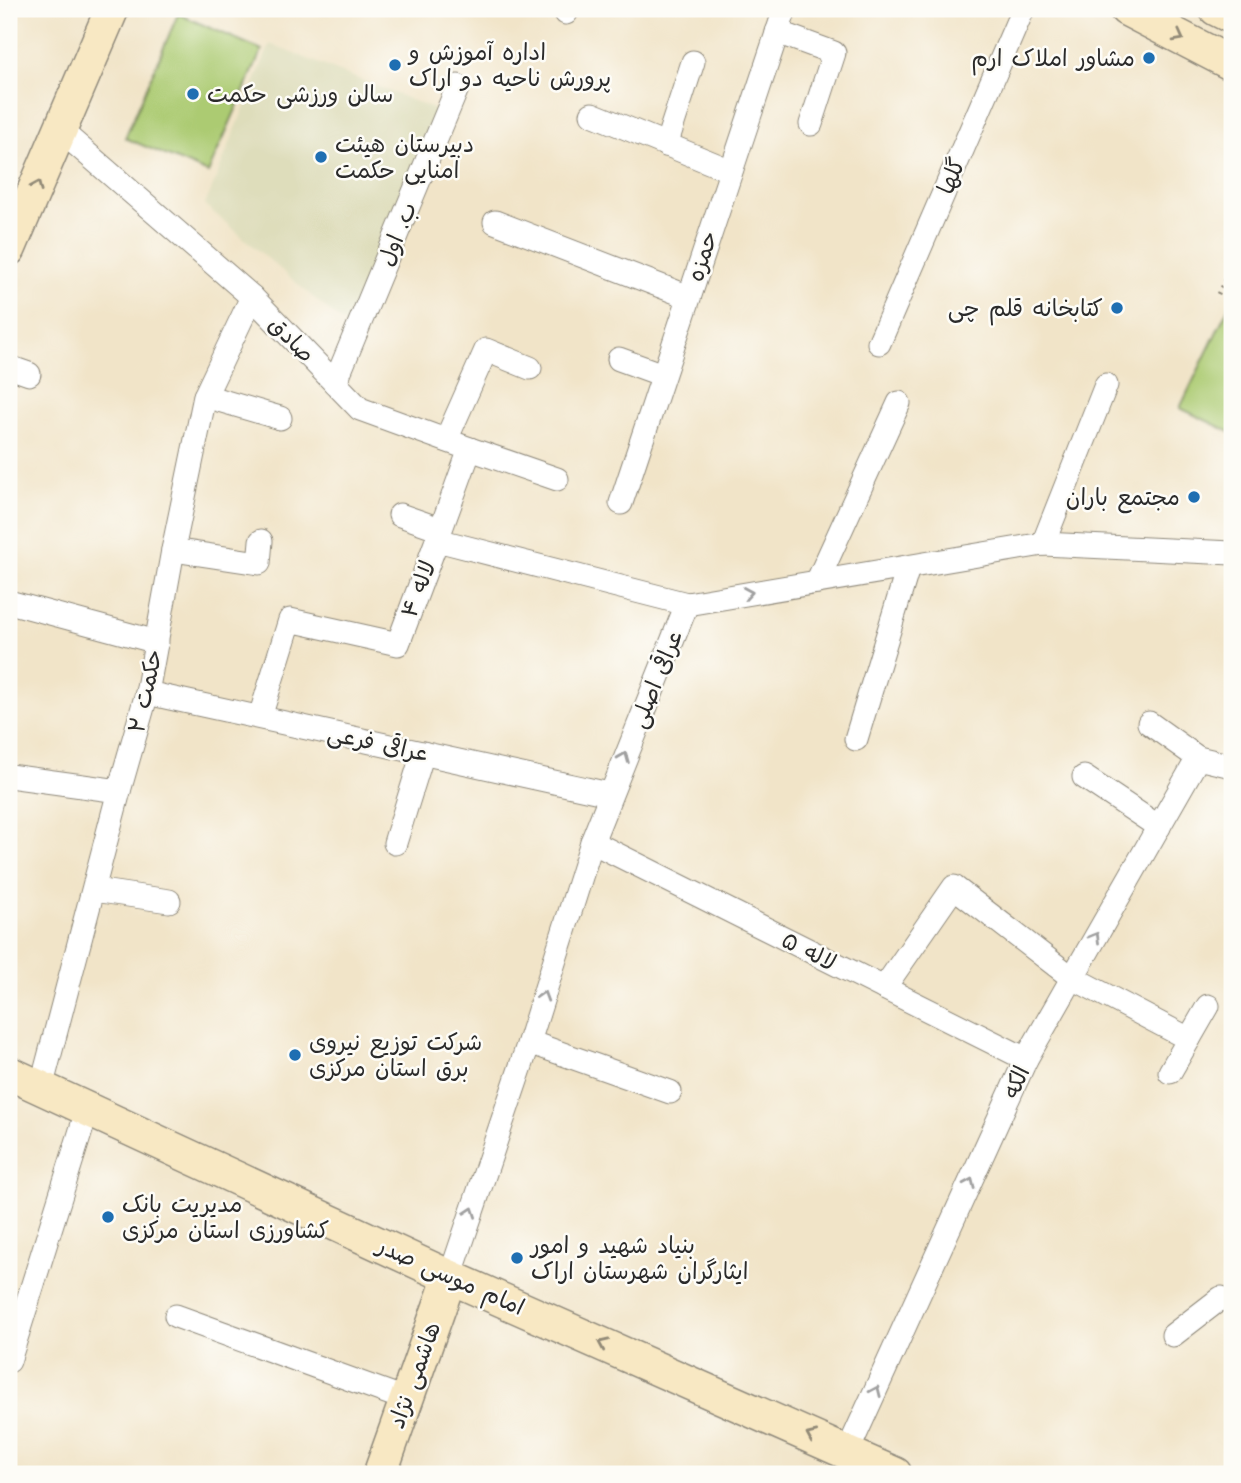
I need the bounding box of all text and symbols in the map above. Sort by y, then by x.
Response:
one-way arrow [1172,28,1184,42]
place label: اداره آموزش و پرورش ناحیه دو اراک [407,36,611,98]
place label: مشاور املاک ارم [971,42,1135,78]
marker: مشاور املاک ارم [1141,50,1157,66]
marker: اداره آموزش و پرورش ناحیه دو اراک [387,57,403,73]
place label: سالن ورزشی حکمت [207,78,393,114]
marker: سالن ورزشی حکمت [185,86,201,102]
place label: دبیرستان هیئت امنایی حکمت [335,128,474,190]
marker: دبیرستان هیئت امنایی حکمت [313,149,329,165]
street label: گلها [929,153,977,201]
one-way arrow [29,181,43,194]
street label: ب. اول [370,197,428,272]
street label: حمزه [679,227,729,287]
place label: کتابخانه قلم چی [948,292,1103,328]
marker: کتابخانه قلم چی [1109,300,1125,316]
street label: صادق [259,309,322,372]
place label: مجتمع باران [1066,481,1180,517]
marker: مجتمع باران [1186,489,1202,505]
street label: لاله ۴ [393,556,447,624]
one-way arrow [741,587,753,602]
street label: عراقی اصلی [622,625,694,734]
street label: حکمت ۲ [120,646,174,737]
street label: عراقی فرعی [324,717,431,773]
one-way arrow [616,752,630,764]
street label: لاله ۵ [774,924,842,982]
one-way arrow [1086,932,1099,945]
one-way arrow [535,990,550,1002]
place label: شرکت توزیع نیروی برق استان مرکزی [309,1026,482,1088]
marker: شرکت توزیع نیروی برق استان مرکزی [287,1047,303,1063]
street label: الکه [995,1060,1041,1105]
one-way arrow [962,1178,976,1191]
place label: مدیریت بانک کشاورزی استان مرکزی [122,1188,330,1250]
one-way arrow [463,1206,478,1218]
marker: مدیریت بانک کشاورزی استان مرکزی [100,1209,116,1225]
street label: امام موسی صدر [369,1228,530,1326]
place label: بنیاد شهید و امور ایثارگران شهرستان اراک [529,1229,748,1291]
marker: بنیاد شهید و امور ایثارگران شهرستان اراک [509,1250,525,1266]
street label: هاشمی نژاد [380,1317,452,1434]
one-way arrow [597,1338,610,1352]
one-way arrow [868,1386,882,1398]
one-way arrow [805,1431,817,1445]

